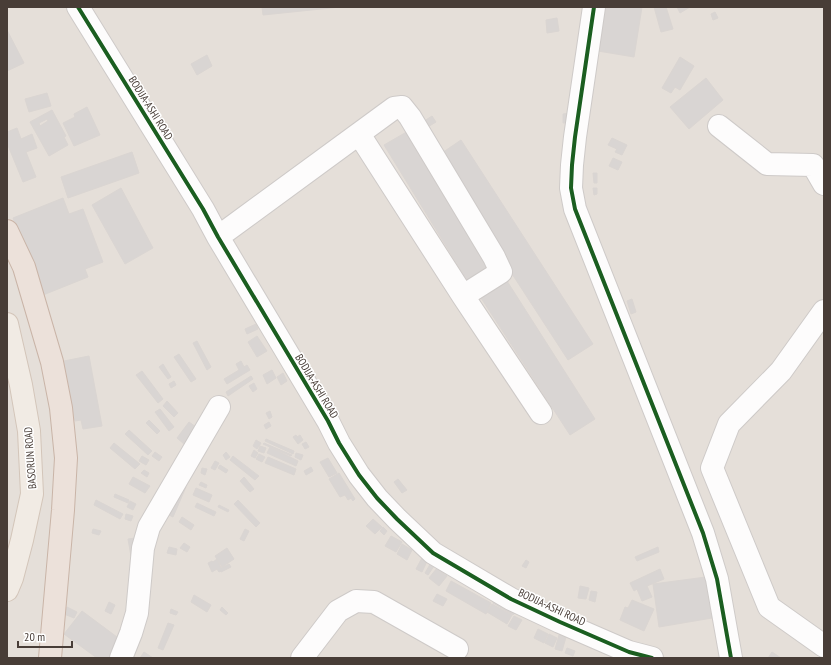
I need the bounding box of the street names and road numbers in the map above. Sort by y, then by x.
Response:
street label: BODIJA-ASHI ROAD [126,73,176,143]
street label: BODIJA-ASHI ROAD [292,351,342,421]
street label: BASORUN ROAD [21,426,39,489]
street label: BODIJA-ASHI ROAD [516,585,588,629]

